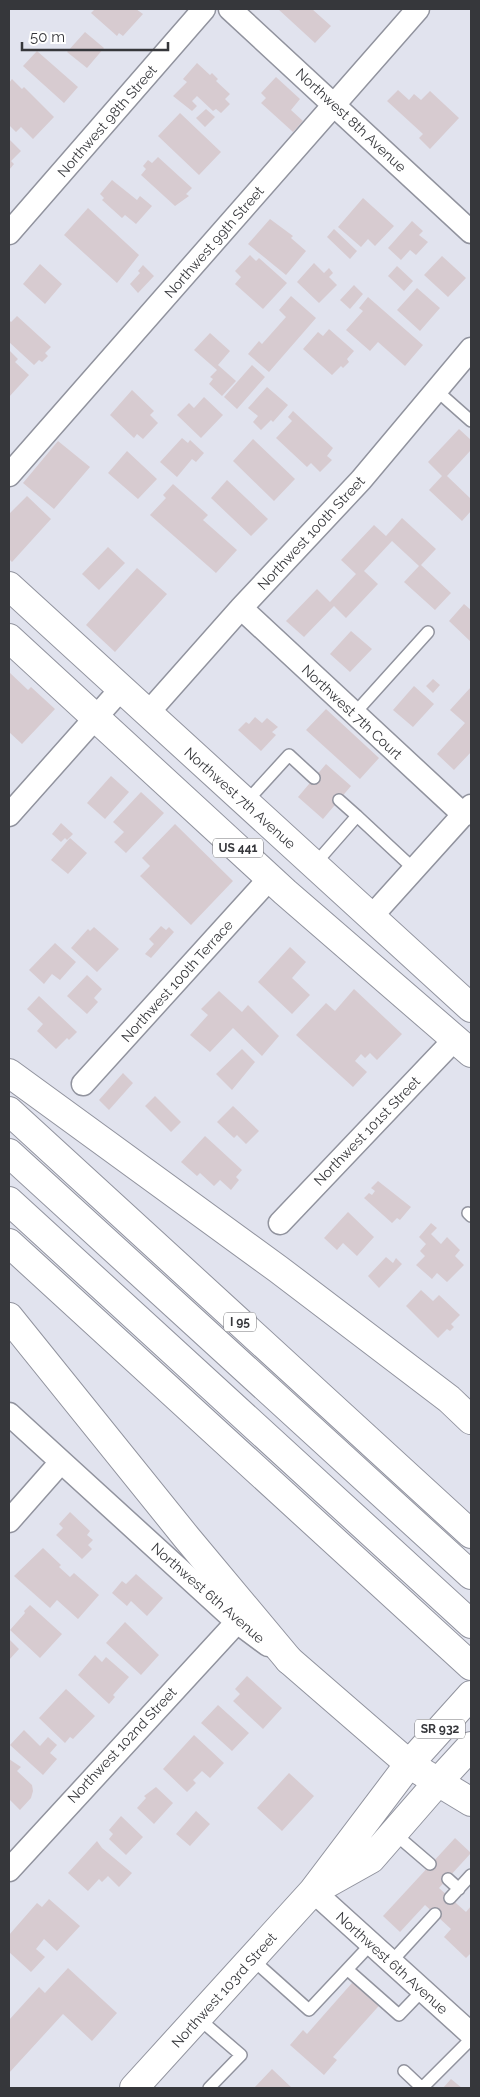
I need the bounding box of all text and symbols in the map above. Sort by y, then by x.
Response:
scale bar [22,20,169,52]
text: 50 m [30,28,65,46]
street label: Northwest 98th Street [54,62,160,180]
street label: Northwest 8th Avenue [293,65,409,175]
street label: Northwest 99th Street [161,183,267,301]
street label: Northwest 100th Street [254,473,368,593]
street label: Northwest 7th Court [299,662,405,763]
street label: Northwest 7th Avenue [181,744,299,852]
road number: US 441 [213,838,263,858]
street label: Northwest 100th Terrace [118,917,236,1045]
street label: Northwest 101st Street [311,1073,423,1189]
road number: I 95 [224,1312,256,1331]
street label: Northwest 6th Avenue [148,1540,268,1646]
street label: Northwest 102nd Street [64,1684,180,1806]
road number: SR 932 [415,1720,465,1738]
street label: Northwest 6th Avenue [333,1909,451,2017]
street label: Northwest 103rd Street [168,1929,280,2051]

